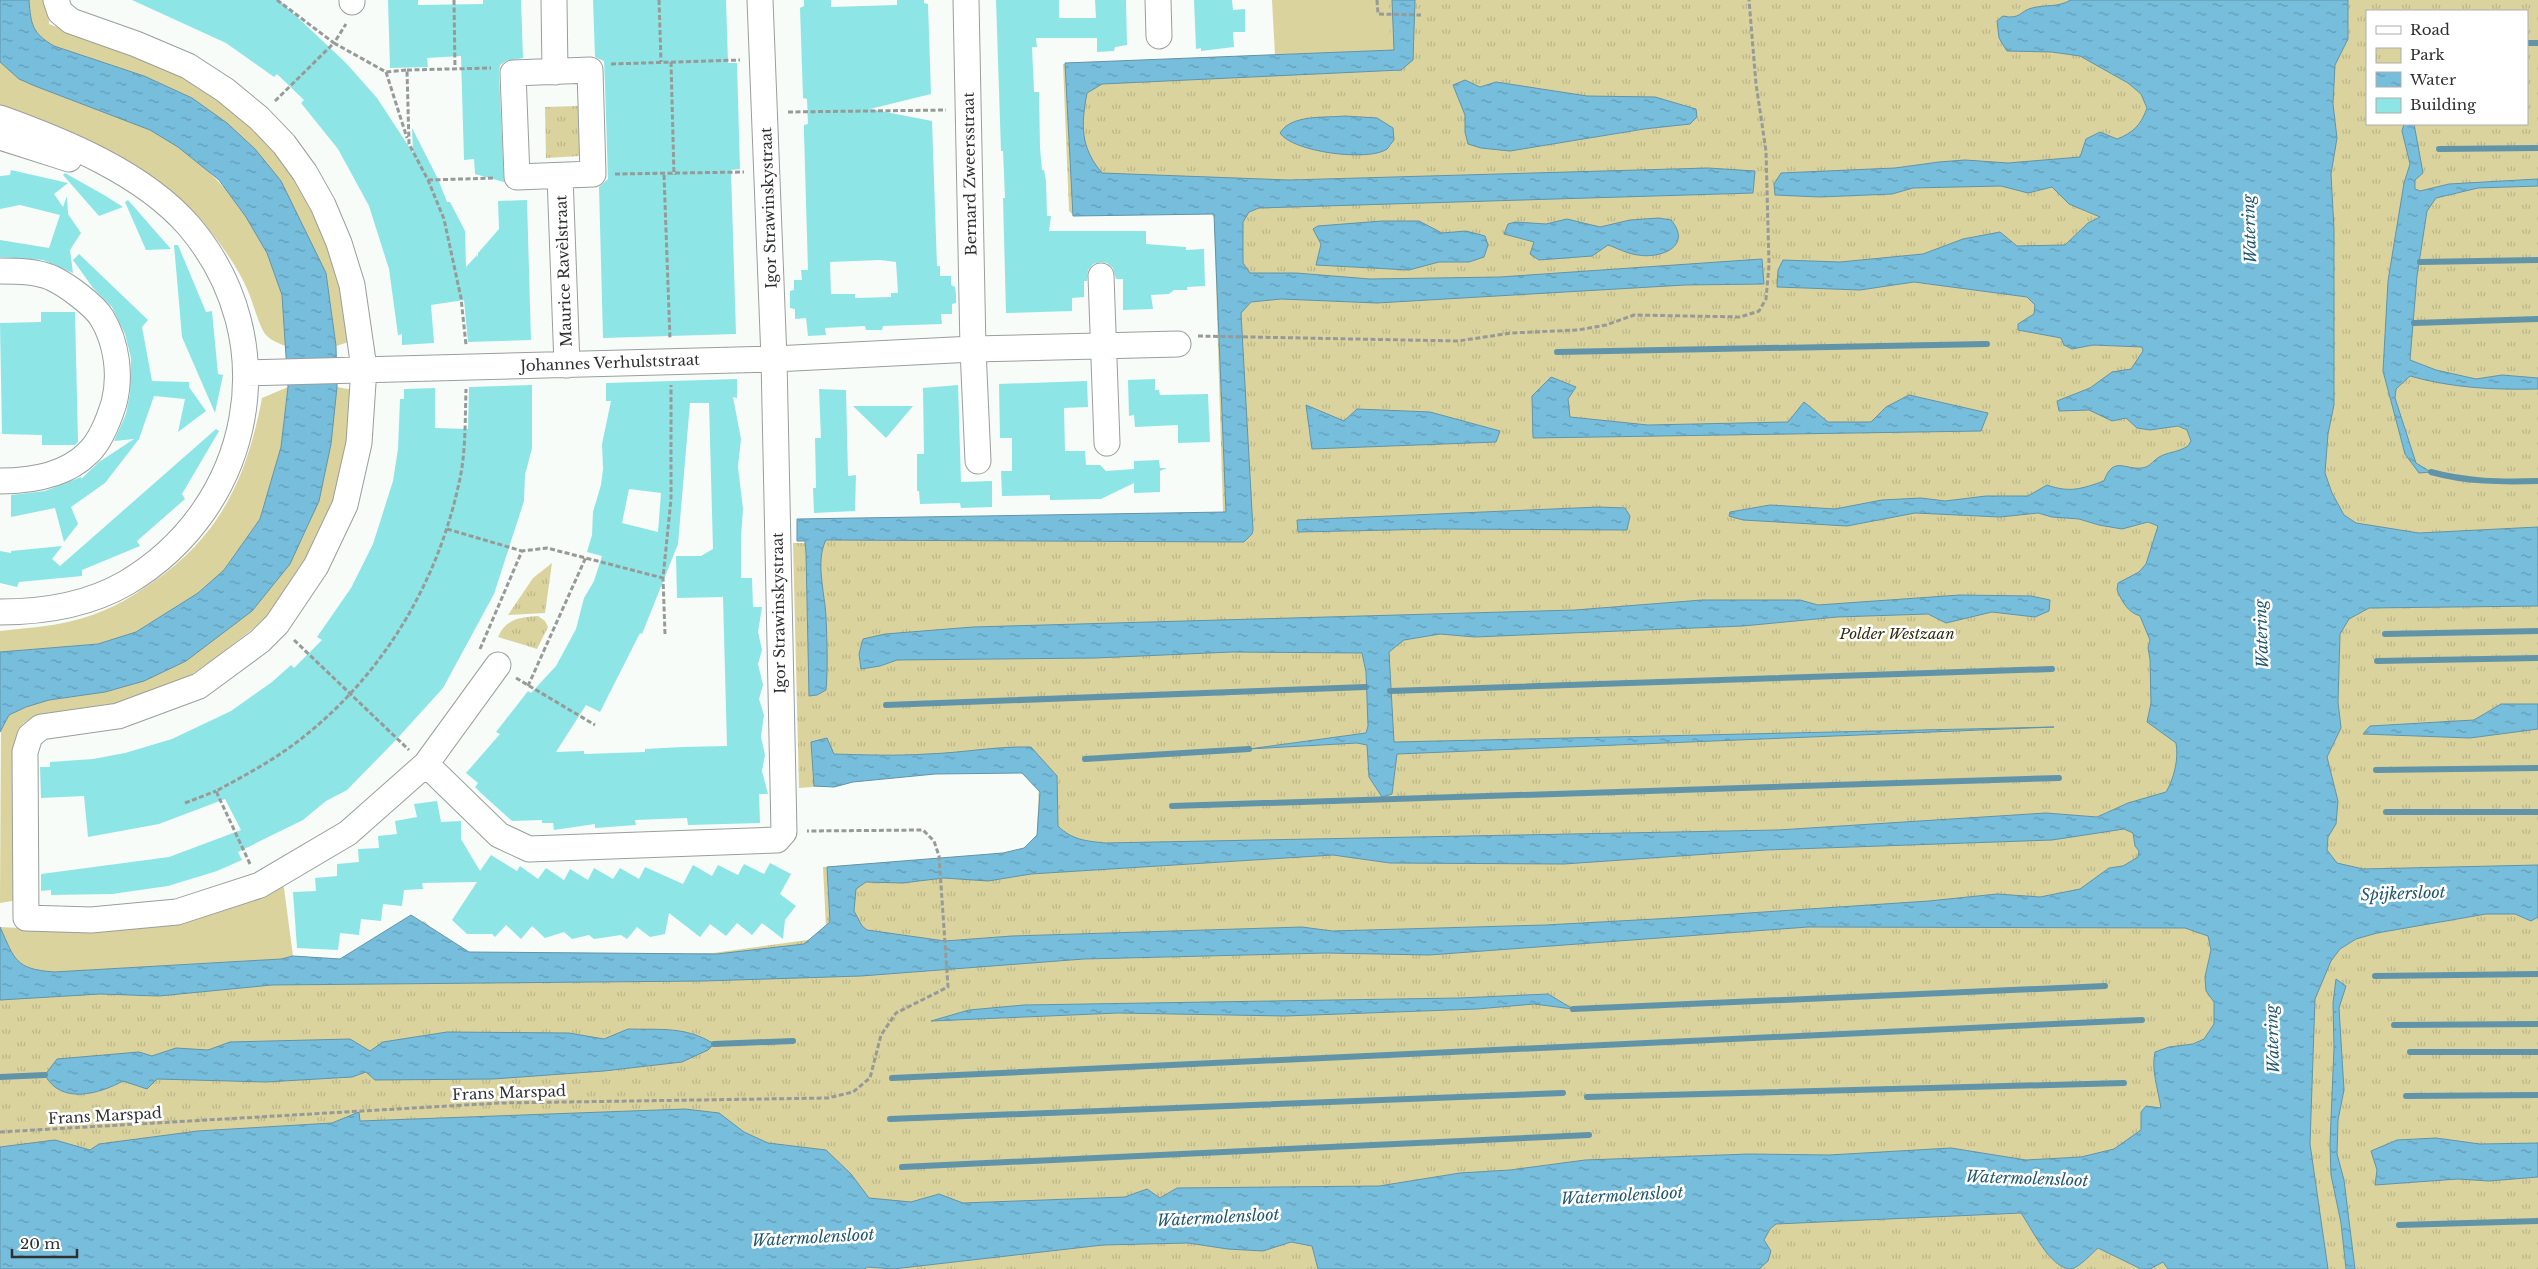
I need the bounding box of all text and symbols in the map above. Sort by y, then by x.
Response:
legend [2366,10,2528,125]
text: Road [2410,20,2450,39]
text: Park [2410,45,2446,64]
text: Water [2409,70,2457,89]
street label: Bernard Zweersstraat [959,92,980,256]
text: Building [2410,95,2477,114]
street label: Igor Strawinskystraat [756,127,781,289]
water label: Watering [2238,193,2260,264]
street label: Maurice Ravèlstraat [551,194,576,347]
street label: Johannes Verhulststraat [518,350,700,375]
street label: Igor Strawinskystraat [768,532,789,694]
water label: Watering [2250,598,2272,669]
park label: Polder Westzaan [1838,624,1955,643]
water label: Spijkersloot [2360,882,2446,904]
water label: Watering [2261,1003,2283,1074]
street label: Frans Marspad [452,1081,566,1104]
street label: Frans Marspad [48,1103,162,1128]
water label: Watermolensloot [1965,1166,2089,1190]
water label: Watermolensloot [1560,1182,1684,1208]
water label: Watermolensloot [1156,1204,1280,1230]
water label: Watermolensloot [751,1224,875,1250]
scale bar [12,1226,78,1258]
text: 20 m [20,1234,60,1253]

